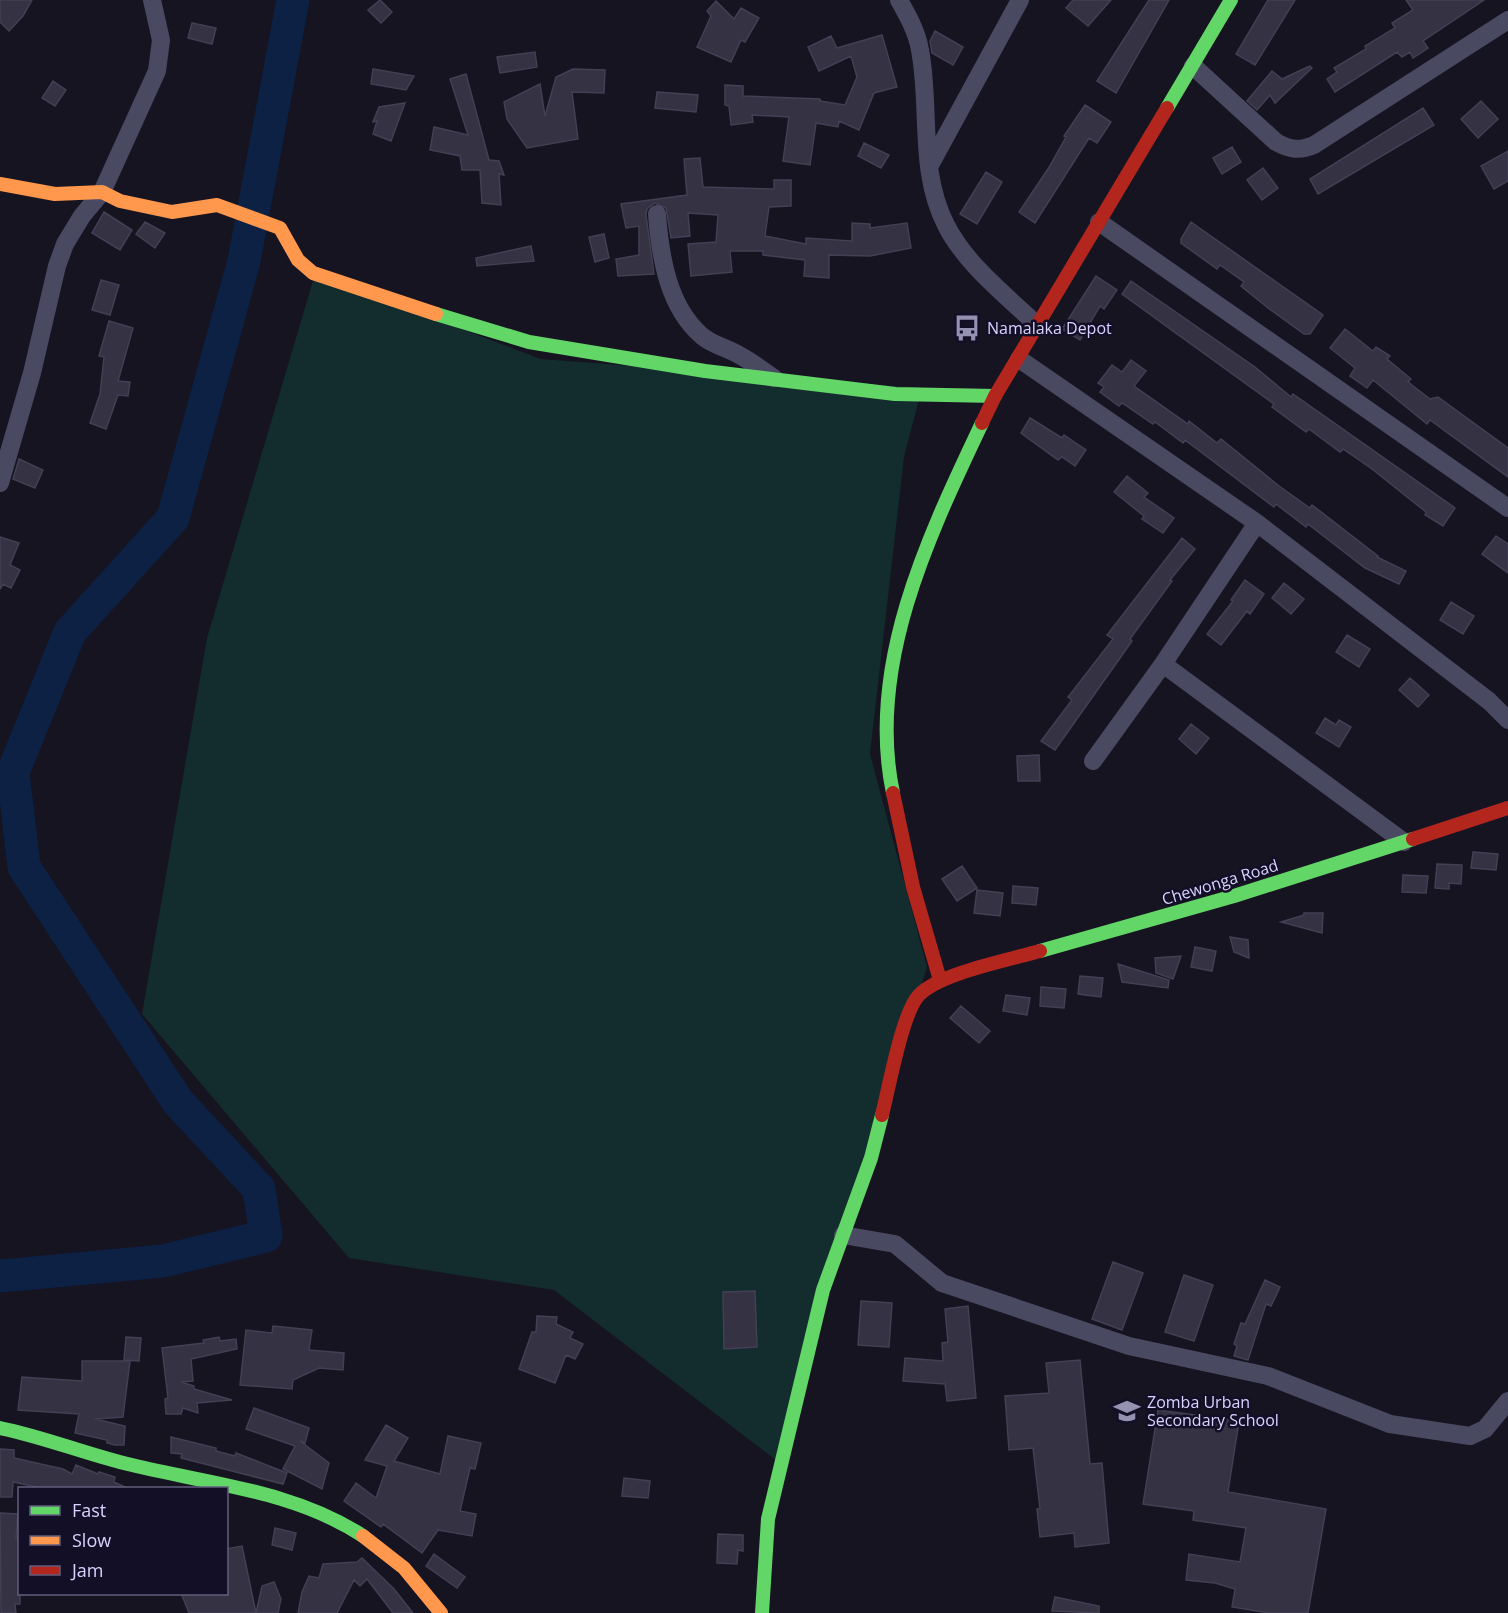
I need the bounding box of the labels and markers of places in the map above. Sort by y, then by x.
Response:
bus stop icon: Namalaka Depot [952,313,982,343]
place label: Namalaka Depot [987,317,1112,339]
place label: Zomba Urban Secondary School [1147,1391,1279,1431]
school or university icon: Zomba Urban Secondary School [1112,1396,1142,1426]

